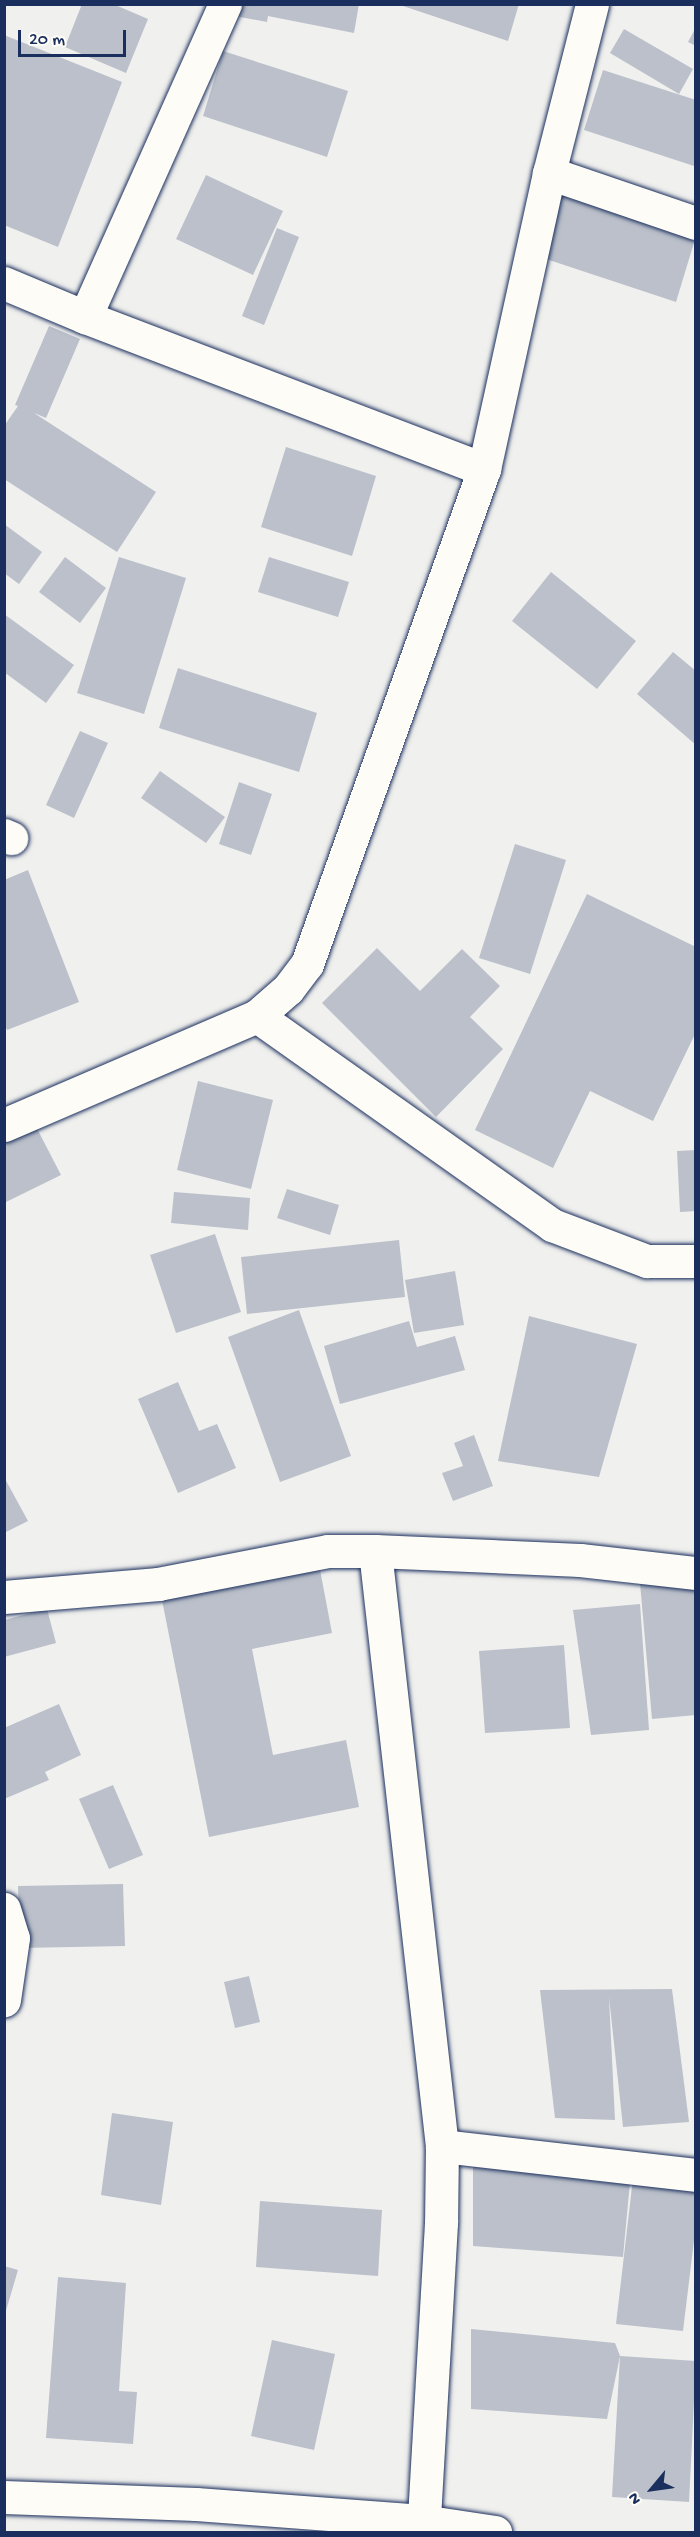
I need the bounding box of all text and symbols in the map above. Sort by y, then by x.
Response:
scale bar [21,18,129,56]
text: 20 m [29,30,65,51]
north arrow [622,2459,682,2519]
text: N [625,2489,647,2507]

